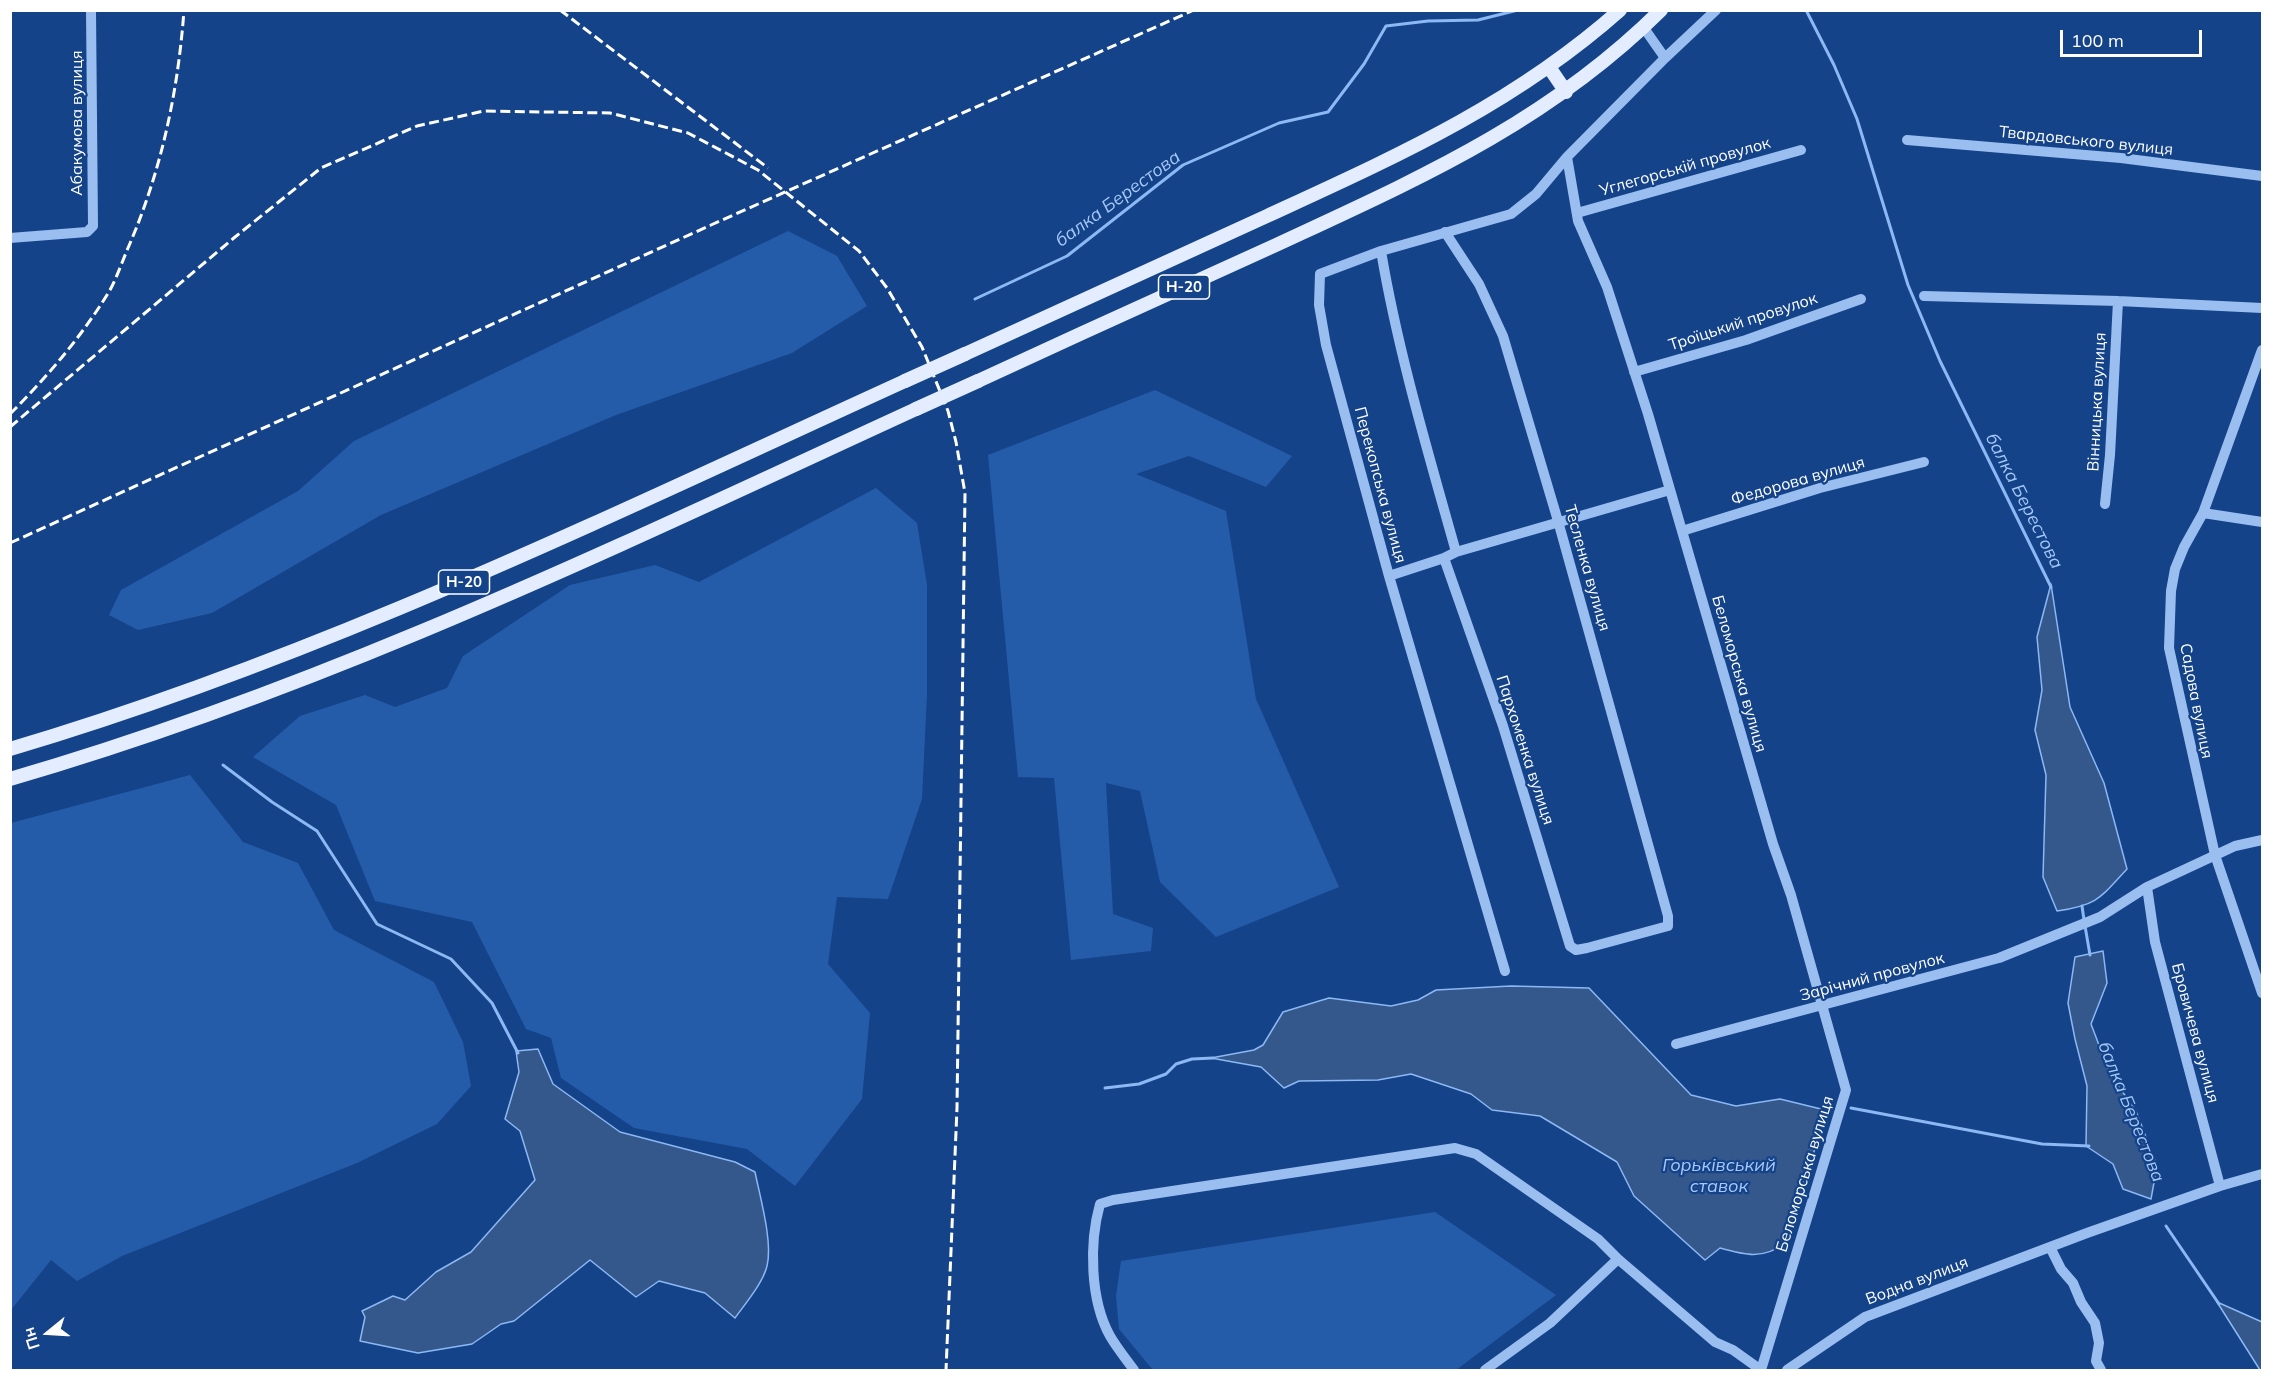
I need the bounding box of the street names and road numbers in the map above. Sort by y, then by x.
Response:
street label: Абакумова вулиця [67,50,87,196]
street label: Твардовського вулиця [1998,122,2174,160]
street label: Углегорськiй провулок [1597,133,1773,201]
road number: Н-20 [1158,275,1210,299]
street label: Троїцький провулок [1666,289,1820,355]
street label: Вінницька вулиця [2084,332,2110,472]
street label: Перекопська вулиця [1350,405,1410,565]
street label: Федорова вулиця [1729,453,1867,509]
street label: Тесленка вулиця [1560,503,1614,633]
road number: Н-20 [438,570,490,594]
street label: Беломорська вулиця [1707,593,1771,755]
street label: Садова вулиця [2175,642,2217,760]
street label: Пархоменка вулиця [1492,673,1558,827]
street label: Зарічний провулок [1798,948,1946,1006]
street label: Бровичева вулиця [2167,961,2223,1105]
street label: Беломорська вулиця [1772,1094,1838,1254]
street label: Водна вулиця [1863,1253,1971,1309]

